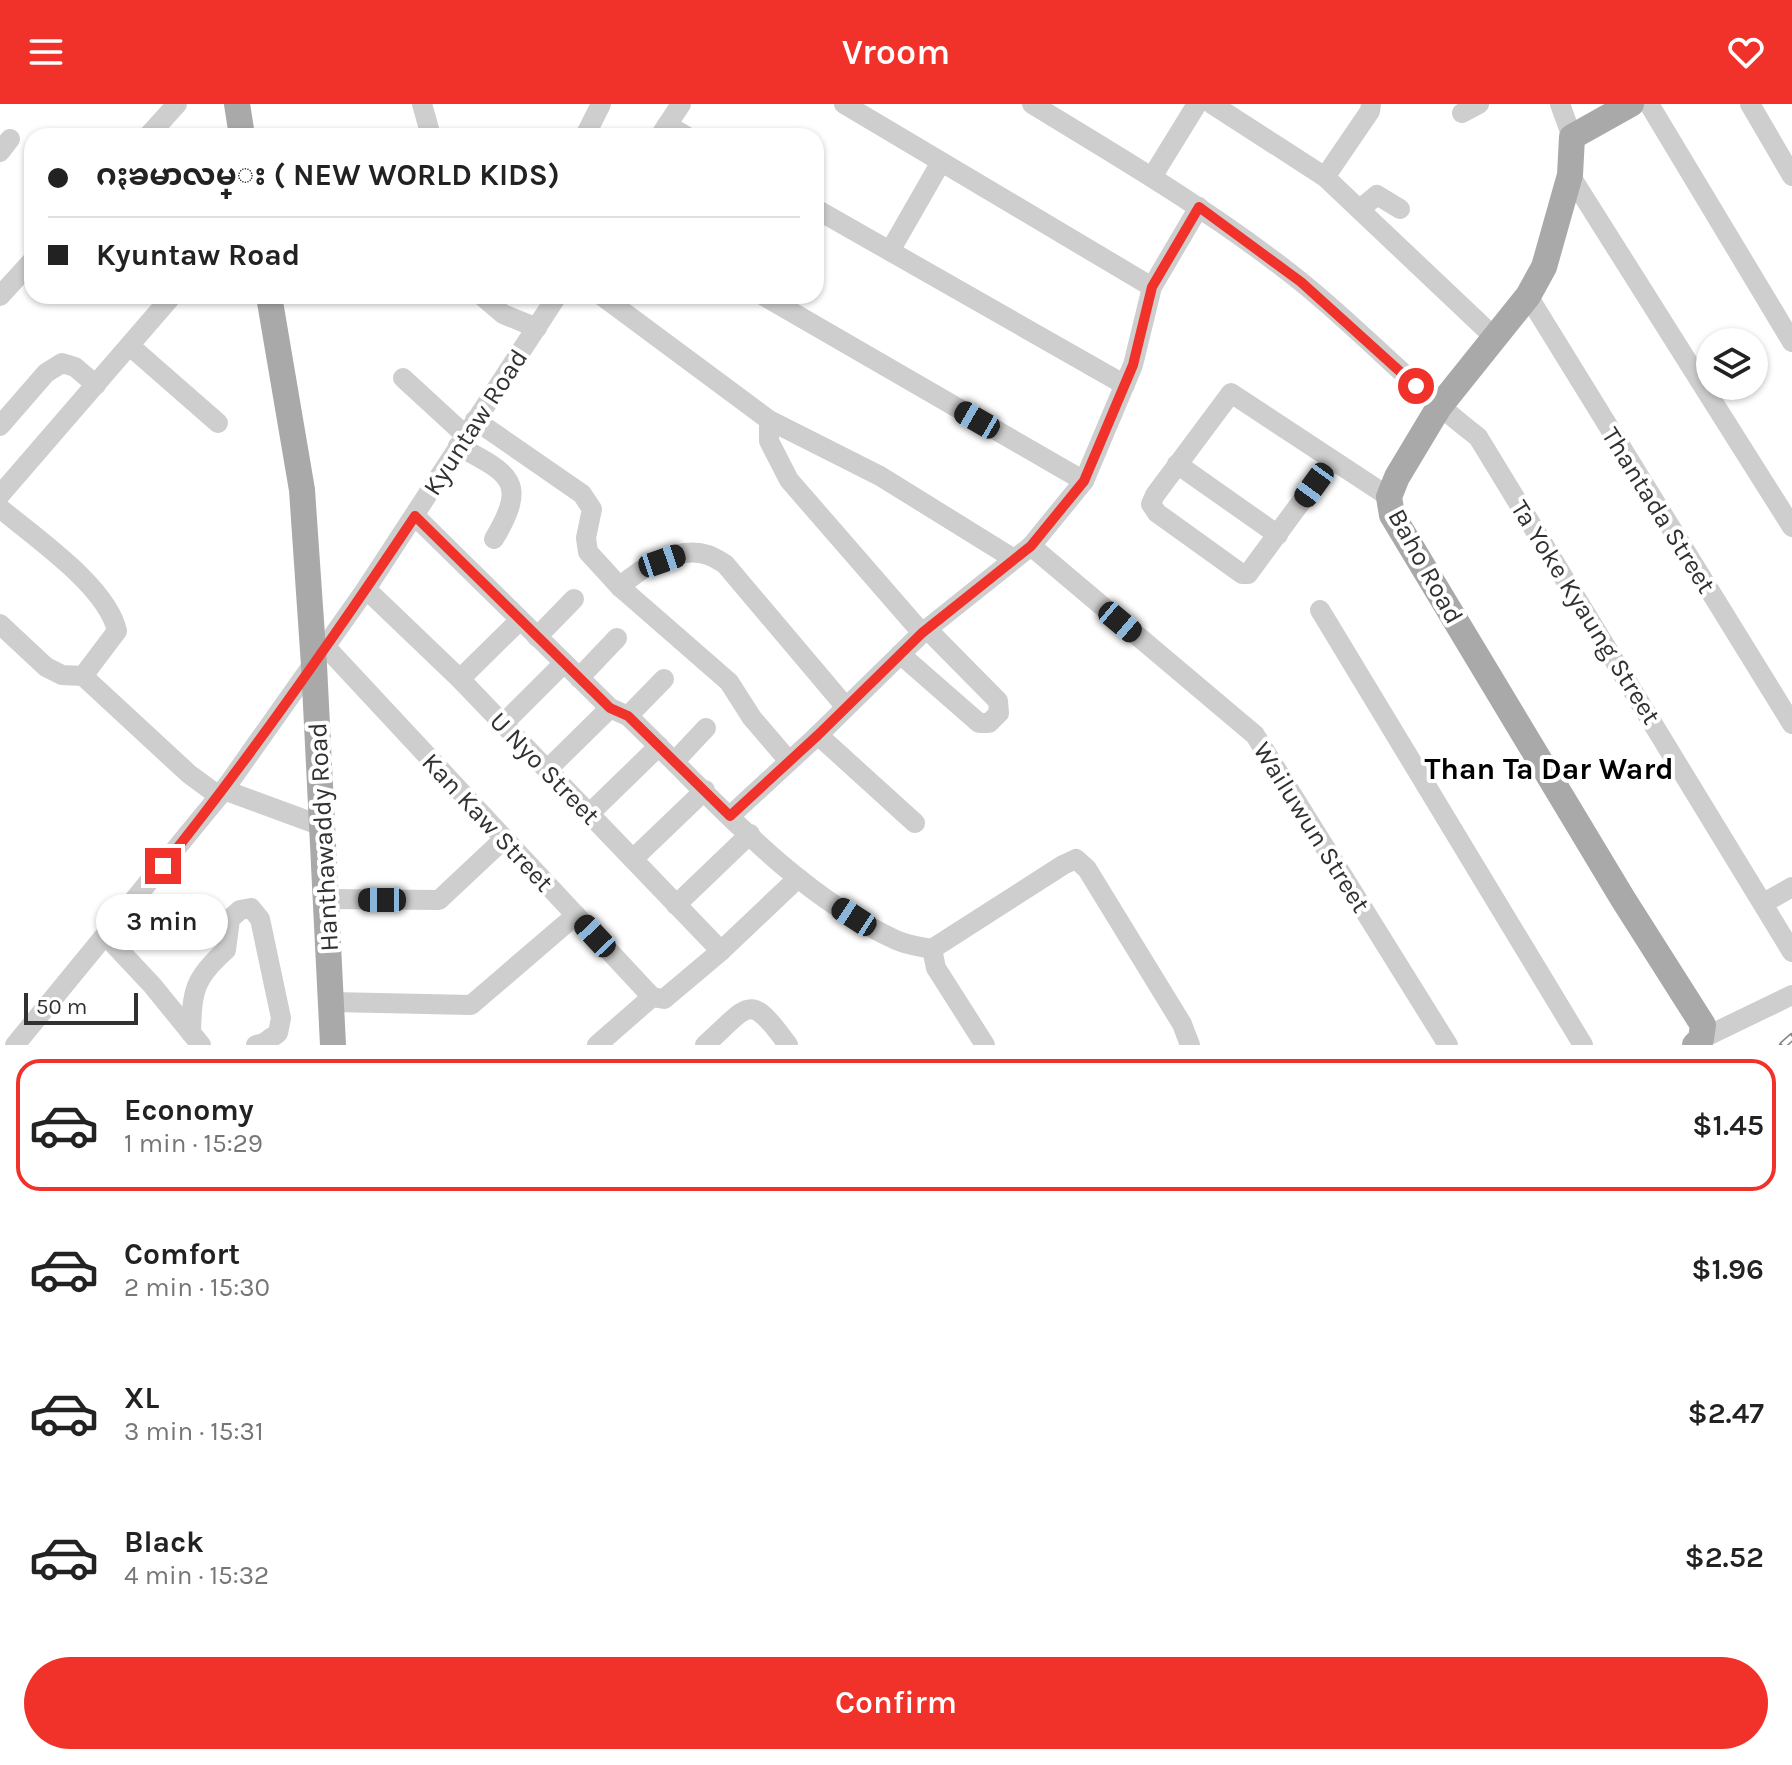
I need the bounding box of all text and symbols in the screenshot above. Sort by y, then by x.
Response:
icon: menu [24,30,68,74]
icon: heart [1724,30,1768,74]
text: Vroom [842,31,950,73]
text: ဂႏၶမာလမ္း ( NEW WORLD KIDS) [96,157,560,193]
text: Kyuntaw Road [96,237,300,273]
map controls [1696,328,1768,400]
button: layers [1696,328,1768,400]
street label: Kyuntaw Road [417,343,534,501]
route start [1398,368,1434,404]
car [950,398,1004,442]
street label: Thantada Street [1595,421,1722,599]
car [1290,459,1338,511]
street label: Ta Yoke Kyaung Street [1504,495,1667,730]
street label: Baho Road [1381,503,1470,629]
car [635,542,689,580]
car [1094,597,1146,647]
street label: U Nyo Street [483,706,606,831]
street label: Hanthawaddy Road [302,722,345,952]
street label: Wailuwun Street [1247,736,1377,918]
street label: Kan Kaw Street [415,747,560,898]
district label: Than Ta Dar Ward [1424,751,1674,787]
route end [145,848,181,884]
car [358,888,406,912]
callout: 3 min [97,894,229,950]
car [827,894,881,940]
text: 3 min [126,906,198,937]
car [570,910,620,962]
scale bar [24,989,138,1025]
text: 50 m [36,994,87,1020]
icon: car [28,1089,100,1161]
text: Economy [124,1092,254,1128]
text: $1.45 [1692,1107,1764,1143]
text: 1 min · 15:29 [124,1128,263,1159]
icon: car [28,1233,100,1305]
text: Comfort [124,1236,240,1272]
text: $1.96 [1691,1251,1764,1287]
text: 2 min · 15:30 [124,1272,270,1303]
icon: car [28,1377,100,1449]
text: XL [124,1380,159,1416]
text: $2.47 [1687,1395,1764,1431]
text: 3 min · 15:31 [124,1416,264,1447]
icon: car [28,1521,100,1593]
text: Black [124,1524,204,1560]
text: $2.52 [1684,1539,1764,1575]
text: 4 min · 15:32 [124,1560,269,1591]
button: Confirm [24,1657,1768,1749]

